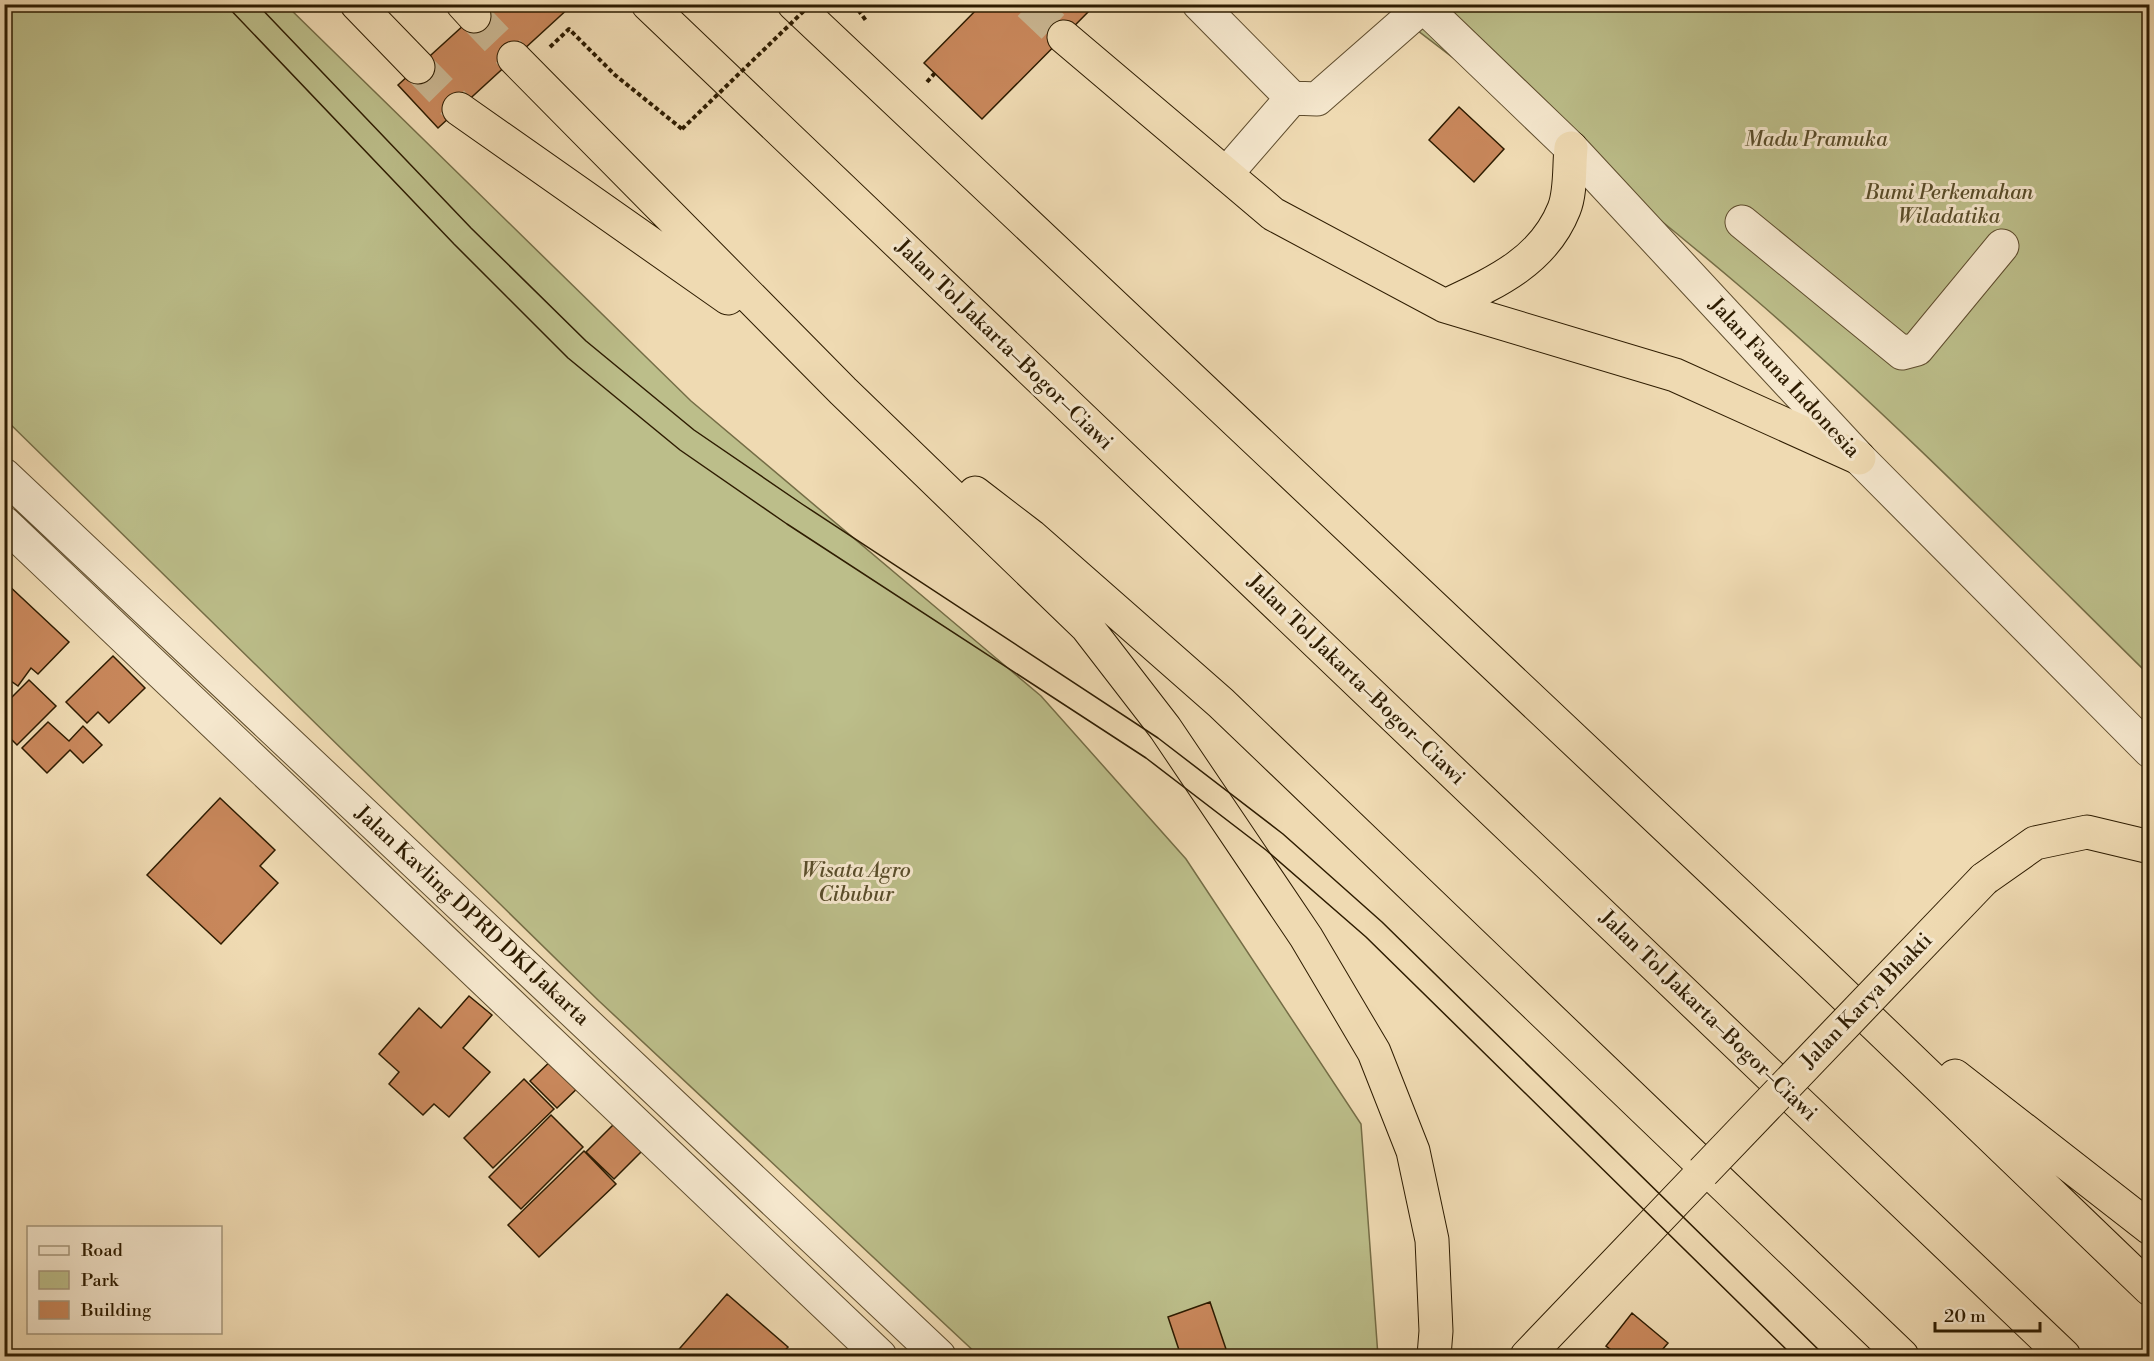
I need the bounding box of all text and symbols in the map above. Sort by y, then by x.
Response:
park label: Madu Pramuka [1744,127,1888,153]
park label: Bumi Perkemahan Wiladatika [1864,180,2034,230]
street label: Jalan Tol Jakarta–Bogor–Ciawi [889,233,1118,456]
street label: Jalan Fauna Indonesia [1702,292,1865,464]
street label: Jalan Tol Jakarta–Bogor–Ciawi [1241,568,1470,791]
street label: Jalan Kavling DPRD DKI Jakarta [349,800,595,1032]
park label: Wisata Agro Cibubur [801,858,911,908]
street label: Jalan Tol Jakarta–Bogor–Ciawi [1593,904,1822,1127]
street label: Jalan Karya Bhakti [1795,928,1938,1075]
legend [27,1226,222,1334]
text: Road [81,1239,124,1262]
text: Park [81,1269,120,1292]
scale bar [1935,1295,2040,1333]
text: Building [80,1299,152,1322]
text: 20 m [1944,1305,1986,1328]

